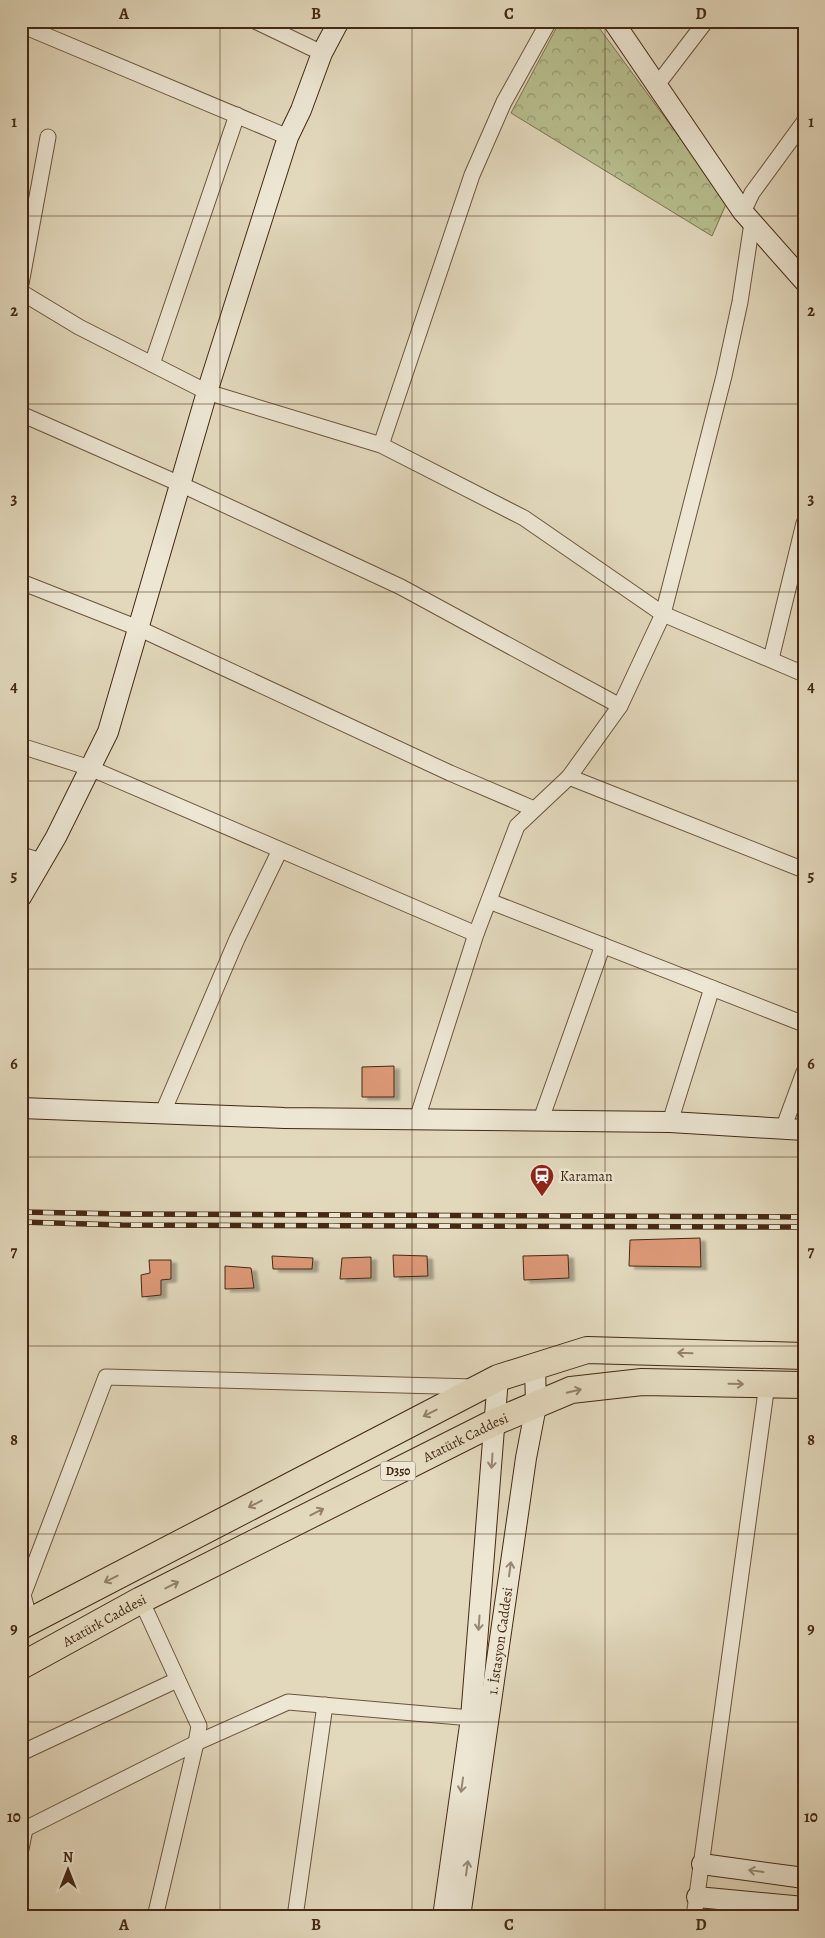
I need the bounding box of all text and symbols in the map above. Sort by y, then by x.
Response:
text: A [118,3,130,25]
text: B [311,3,321,25]
text: C [504,3,514,25]
text: D [695,3,707,25]
text: 1 [11,111,17,133]
text: 1 [808,111,814,133]
text: 2 [10,300,18,322]
text: 2 [807,300,815,322]
text: 3 [11,488,18,510]
text: 3 [808,488,815,510]
text: 4 [10,676,18,698]
text: 4 [807,676,815,698]
text: 5 [11,865,18,887]
text: 5 [808,865,815,887]
text: 6 [10,1053,18,1075]
text: 6 [807,1053,815,1075]
station icon: Karaman [529,1163,555,1197]
place label: Karaman [560,1167,613,1186]
text: 7 [11,1241,18,1263]
text: 7 [808,1241,815,1263]
one-way arrow [677,1348,694,1358]
one-way arrow [728,1379,744,1388]
one-way arrow [566,1386,582,1395]
one-way arrow [423,1408,438,1418]
street label: Atatürk Caddesi [419,1409,511,1467]
text: 8 [10,1429,18,1451]
text: 8 [807,1429,815,1451]
one-way arrow [487,1453,496,1469]
road number: D350 [380,1462,416,1480]
one-way arrow [248,1500,263,1509]
one-way arrow [309,1507,324,1516]
one-way arrow [505,1561,515,1577]
one-way arrow [104,1575,119,1584]
one-way arrow [164,1580,179,1589]
street label: 1. İstasyon Caddesi [483,1586,517,1696]
street label: Atatürk Caddesi [58,1590,150,1652]
one-way arrow [474,1615,484,1631]
text: 9 [10,1618,18,1640]
text: 9 [807,1618,815,1640]
one-way arrow [457,1777,467,1793]
text: 10 [7,1806,21,1828]
text: 10 [804,1806,818,1828]
north arrow [42,1846,92,1896]
text: N [63,1848,73,1867]
one-way arrow [462,1861,472,1877]
one-way arrow [748,1866,764,1876]
text: A [118,1914,130,1936]
text: B [311,1914,321,1936]
text: C [504,1914,514,1936]
text: D [695,1914,707,1936]

